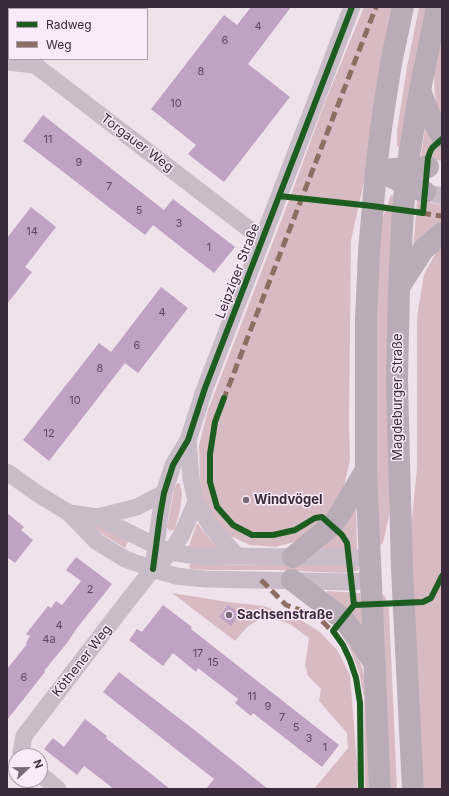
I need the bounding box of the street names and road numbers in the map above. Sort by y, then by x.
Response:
street label: Torgauer Weg [98,111,176,175]
street label: Leipziger Straße [213,221,263,321]
street label: Magdeburger Straße [390,333,406,461]
street label: Köthener Weg [49,622,115,700]

